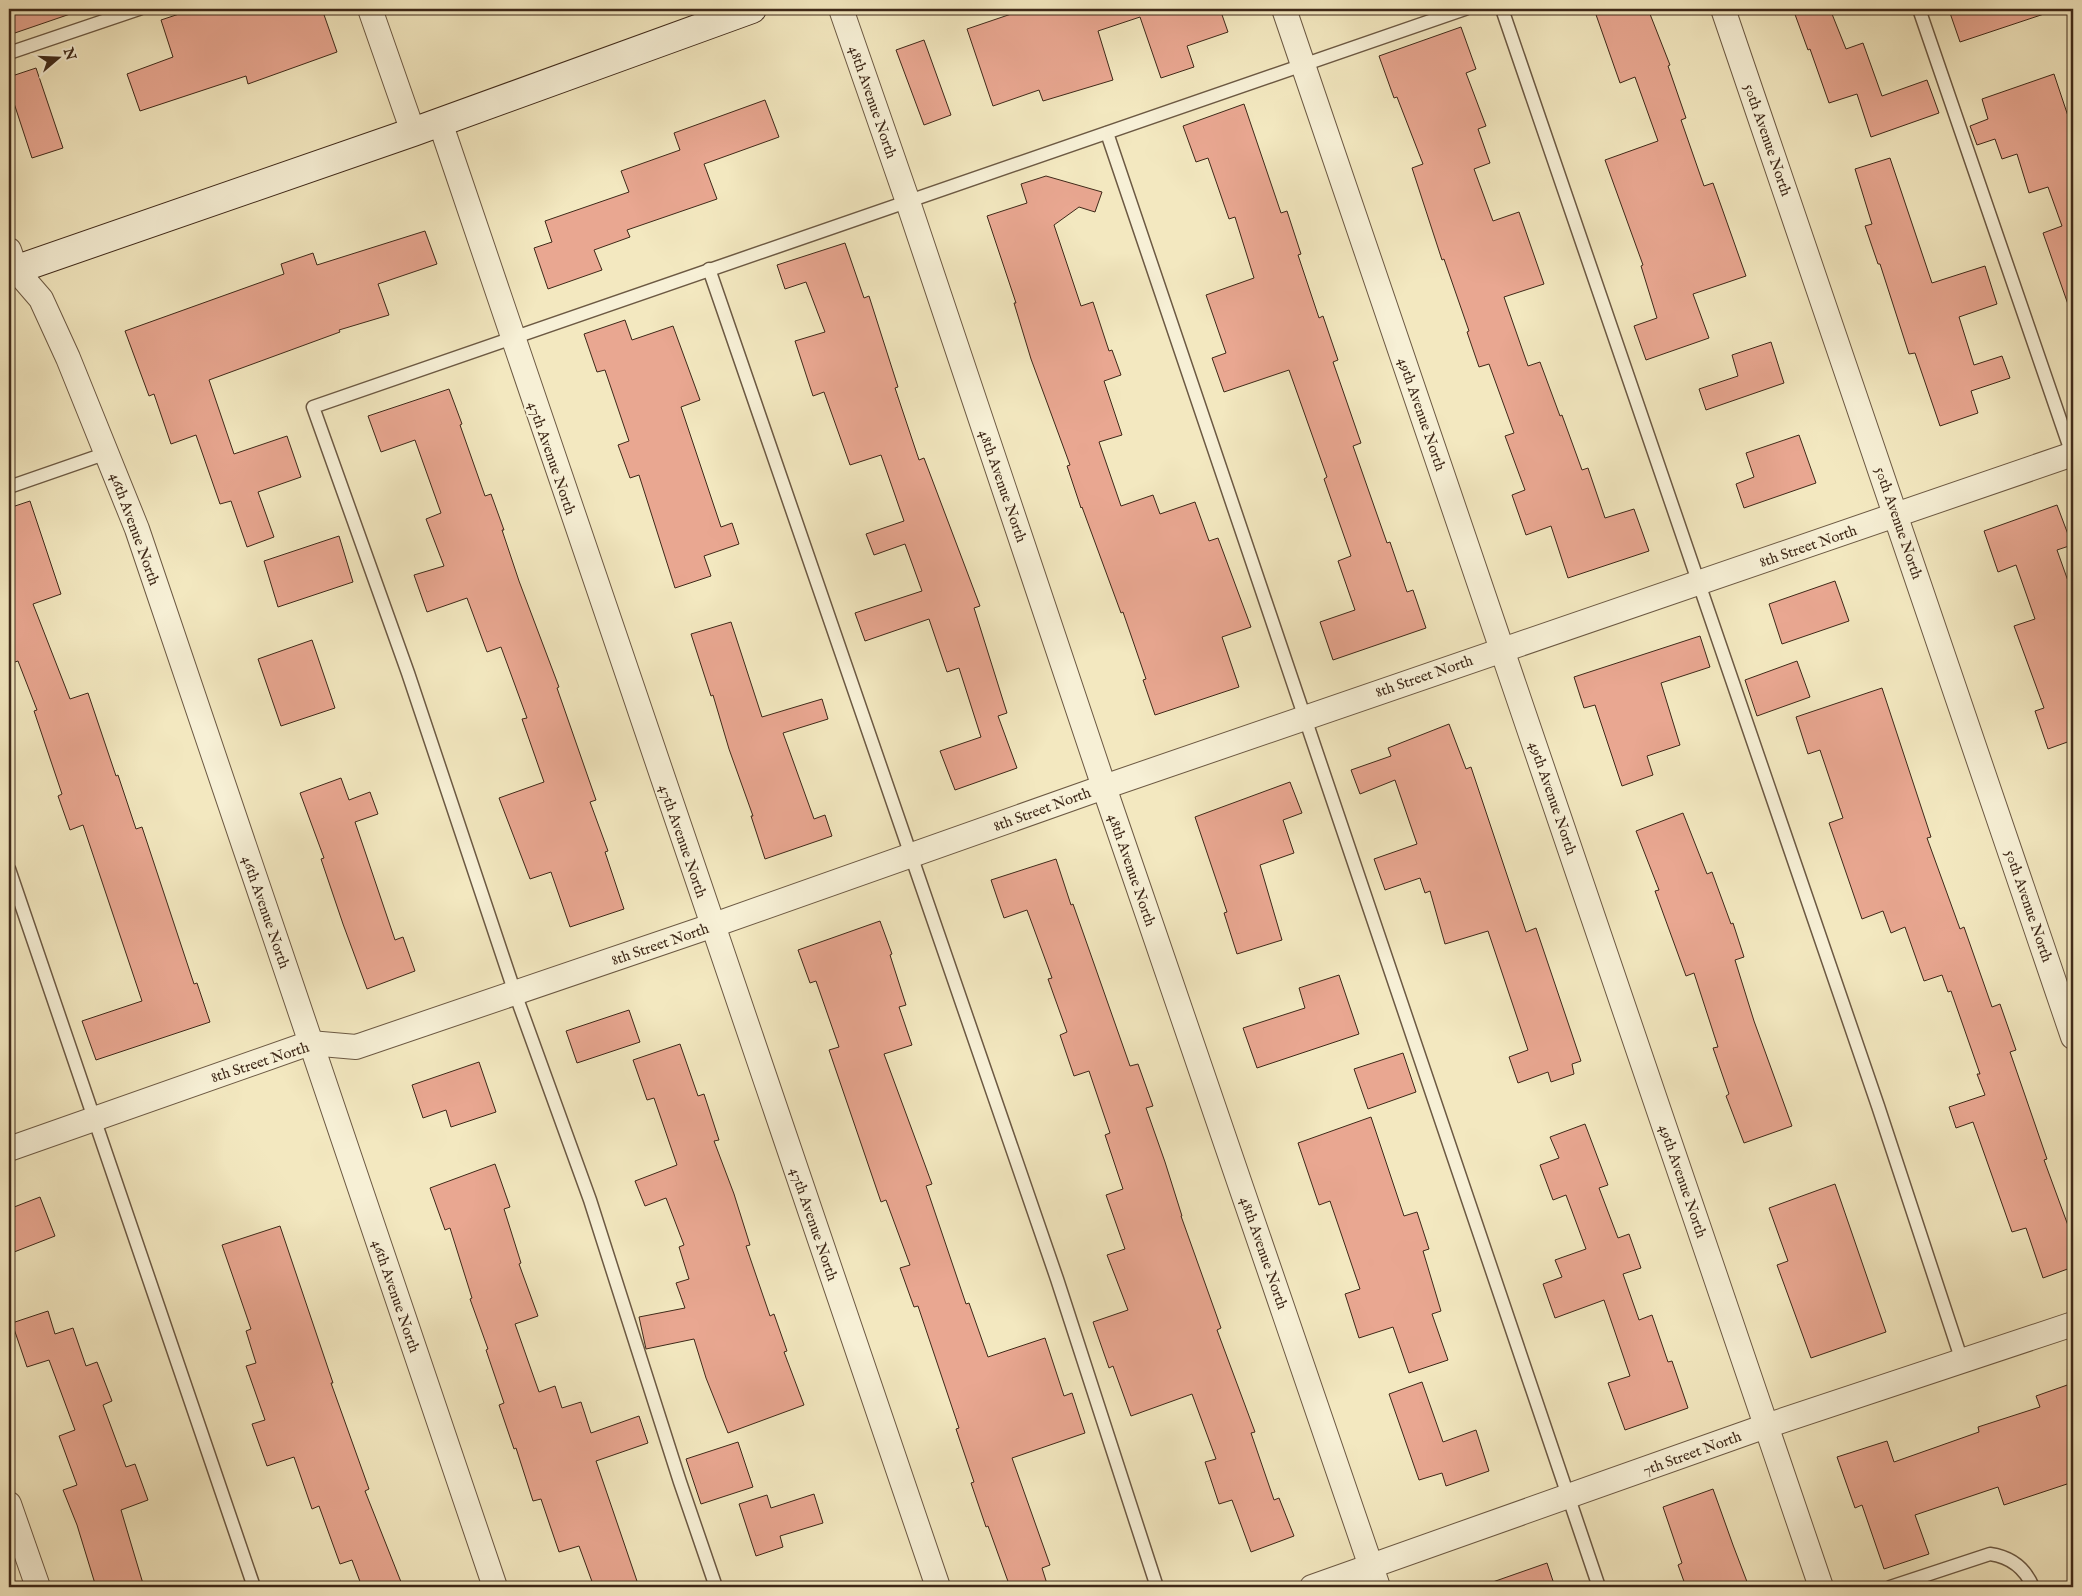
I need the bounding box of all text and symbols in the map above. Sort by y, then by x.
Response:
north arrow [32,32,82,82]
street label: 48th Avenue North [844,43,901,161]
text: N [59,44,80,63]
street label: 50th Avenue North [1739,82,1796,199]
street label: 49th Avenue North [1393,355,1450,473]
street label: 47th Avenue North [523,399,580,517]
street label: 48th Avenue North [974,427,1031,545]
street label: 50th Avenue North [1870,465,1927,582]
street label: 46th Avenue North [105,470,164,588]
street label: 8th Street North [1757,521,1860,572]
street label: 8th Street North [1373,651,1476,702]
street label: 49th Avenue North [1524,739,1581,857]
street label: 47th Avenue North [654,782,711,900]
street label: 8th Street North [991,783,1093,836]
street label: 48th Avenue North [1103,811,1160,929]
street label: 50th Avenue North [2000,848,2057,965]
street label: 46th Avenue North [237,853,294,971]
street label: 8th Street North [609,919,712,970]
street label: 8th Street North [209,1038,312,1087]
street label: 49th Avenue North [1654,1122,1711,1240]
street label: 47th Avenue North [785,1165,842,1283]
street label: 48th Avenue North [1235,1194,1292,1312]
street label: 46th Avenue North [367,1237,424,1355]
street label: 7th Street North [1640,1427,1744,1480]

